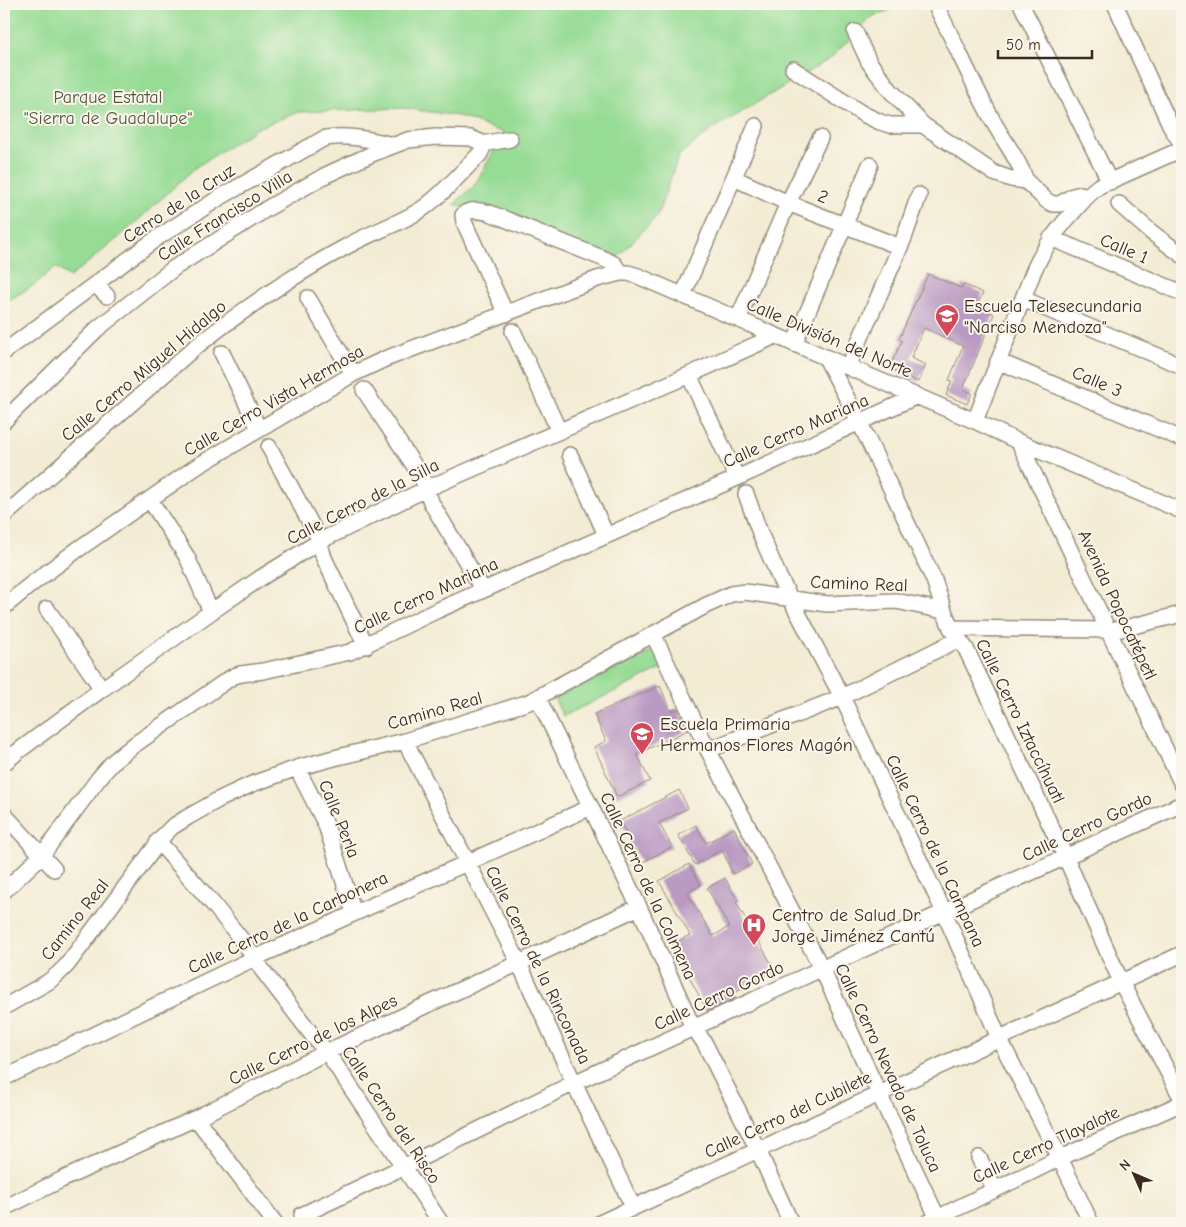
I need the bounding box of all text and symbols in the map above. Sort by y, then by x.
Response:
scale bar [998,28,1092,60]
text: 50 m [1006,36,1041,54]
park label: Parque Estatal "Sierra de Guadalupe" [24,87,192,129]
street label: Cerro de la Cruz [119,160,239,248]
street label: Calle Francisco Villa [154,166,296,266]
street label: 2 [815,185,831,209]
street label: Calle 1 [1097,229,1151,269]
street label: Calle División del Norte [743,294,915,382]
street label: Calle Cerro Miguel Hidalgo [57,296,231,446]
place label: Escuela Telesecundaria "Narciso Mendoza" [964,296,1142,338]
school or university icon: Escuela Telesecundaria "Narciso Mendoza" [934,303,960,337]
street label: Calle Cerro Vista Hermosa [180,341,368,461]
street label: Calle 3 [1069,362,1125,402]
street label: Calle Cerro Mariana [720,389,872,473]
street label: Calle Cerro de la Silla [283,455,443,549]
street label: Avenida Popocatépetl [1073,527,1161,683]
street label: Calle Cerro Mariana [350,553,502,639]
street label: Camino Real [810,572,908,596]
street label: Calle Cerro Iztaccíhuatl [971,635,1069,807]
street label: Camino Real [385,687,485,735]
place label: Escuela Primaria Hermanos Flores Magón [660,714,853,756]
school or university icon: Escuela Primaria Hermanos Flores Magón [629,721,655,755]
street label: Calle Cerro de la Campana [881,751,989,951]
street label: Calle Perla [314,777,364,861]
street label: Calle Cerro Gordo [1019,788,1155,866]
street label: Calle Cerro de la Colmena [595,789,701,983]
street label: Calle Cerro de la Rinconada [481,863,595,1067]
street label: Calle Cerro de la Carbonera [185,867,391,979]
street label: Camino Real [37,875,113,965]
place label: Centro de Salud Dr. Jorge Jiménez Cantú [772,905,935,947]
hospital icon: Centro de Salud Dr. Jorge Jiménez Cantú [741,912,767,946]
street label: Calle Cerro Gordo [651,957,787,1035]
street label: Calle Cerro Nevado de Toluca [830,960,946,1176]
street label: Calle Cerro de los Alpes [225,990,401,1090]
street label: Calle Cerro del Risco [337,1042,445,1188]
street label: Calle Cerro del Cubilete [701,1067,875,1163]
street label: Calle Cerro Tlayalote [969,1102,1123,1188]
north arrow [1108,1150,1158,1200]
text: N [1116,1156,1134,1174]

